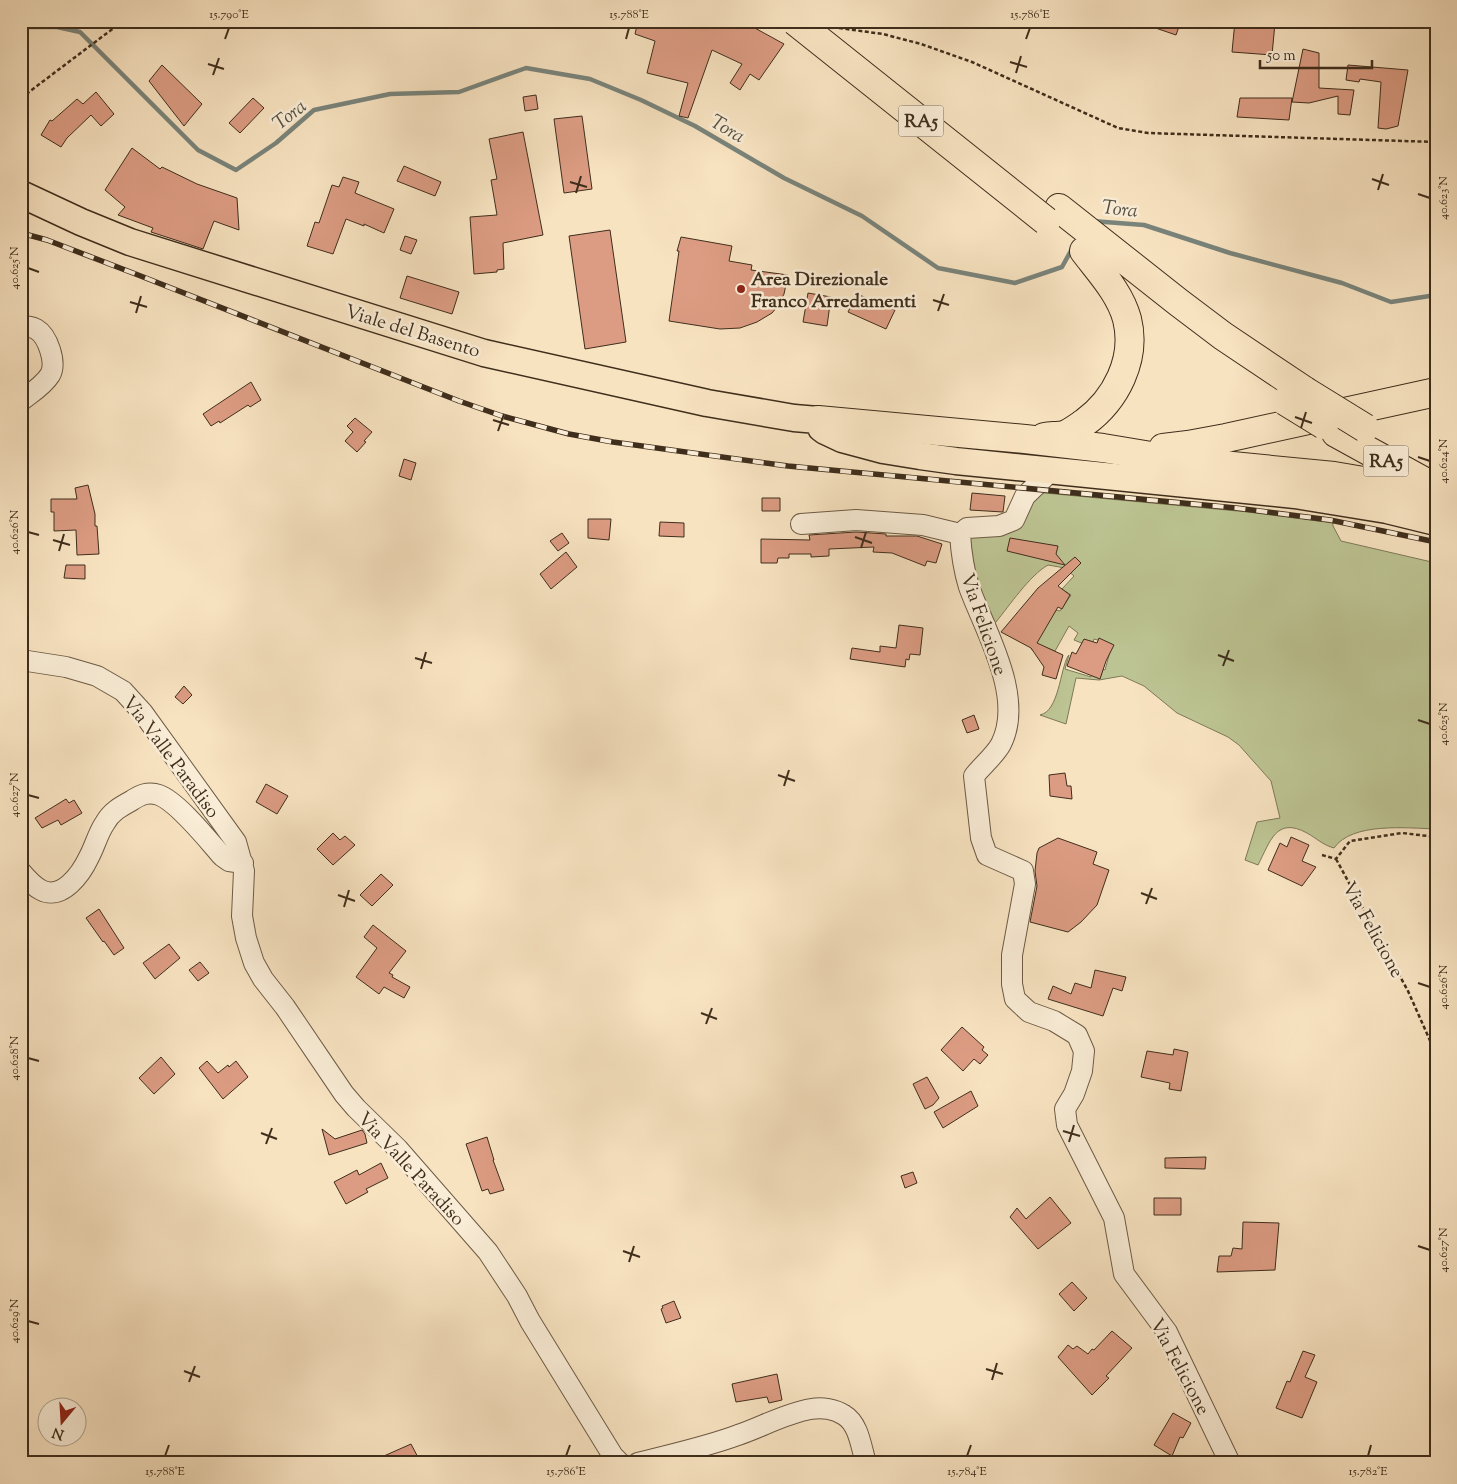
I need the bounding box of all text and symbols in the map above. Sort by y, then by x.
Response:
text: 15.790°E [209,6,249,24]
text: 15.788°E [609,6,650,24]
text: 15.786°E [1010,6,1051,24]
scale bar [1260,38,1372,70]
text: 50 m [1266,46,1296,67]
water label: Tora [267,93,314,139]
road number: RA5 [898,105,944,136]
water label: Tora [704,108,750,152]
text: 40.623°N [1435,176,1453,220]
water label: Tora [1100,194,1139,227]
text: 40.625°N [6,246,24,290]
place label: Area Direzionale Franco Arredamenti [751,267,917,316]
marker: Area Direzionale Franco Arredamenti [735,283,747,295]
street label: Viale del Basento [341,299,483,366]
text: 40.624°N [1435,438,1453,483]
road number: RA5 [1364,446,1408,476]
text: 40.626°N [6,509,24,554]
street label: Via Felicione [953,570,1013,680]
street label: Via Valle Paradiso [115,691,225,824]
text: 40.625°N [1435,702,1453,746]
text: 40.627°N [6,772,24,817]
street label: Via Felicione [1334,877,1409,983]
text: 40.626°N [1435,964,1453,1009]
text: 40.628°N [6,1035,24,1080]
street label: Via Valle Paradiso [350,1107,470,1233]
text: 40.627°N [1435,1227,1453,1272]
text: 40.629°N [6,1298,24,1343]
street label: Via Felicione [1142,1314,1216,1421]
north arrow [38,1396,88,1446]
text: N [50,1421,67,1444]
text: 15.788°E [145,1463,186,1481]
text: 15.786°E [546,1463,587,1481]
text: 15.784°E [947,1463,987,1481]
text: 15.782°E [1349,1463,1388,1481]

